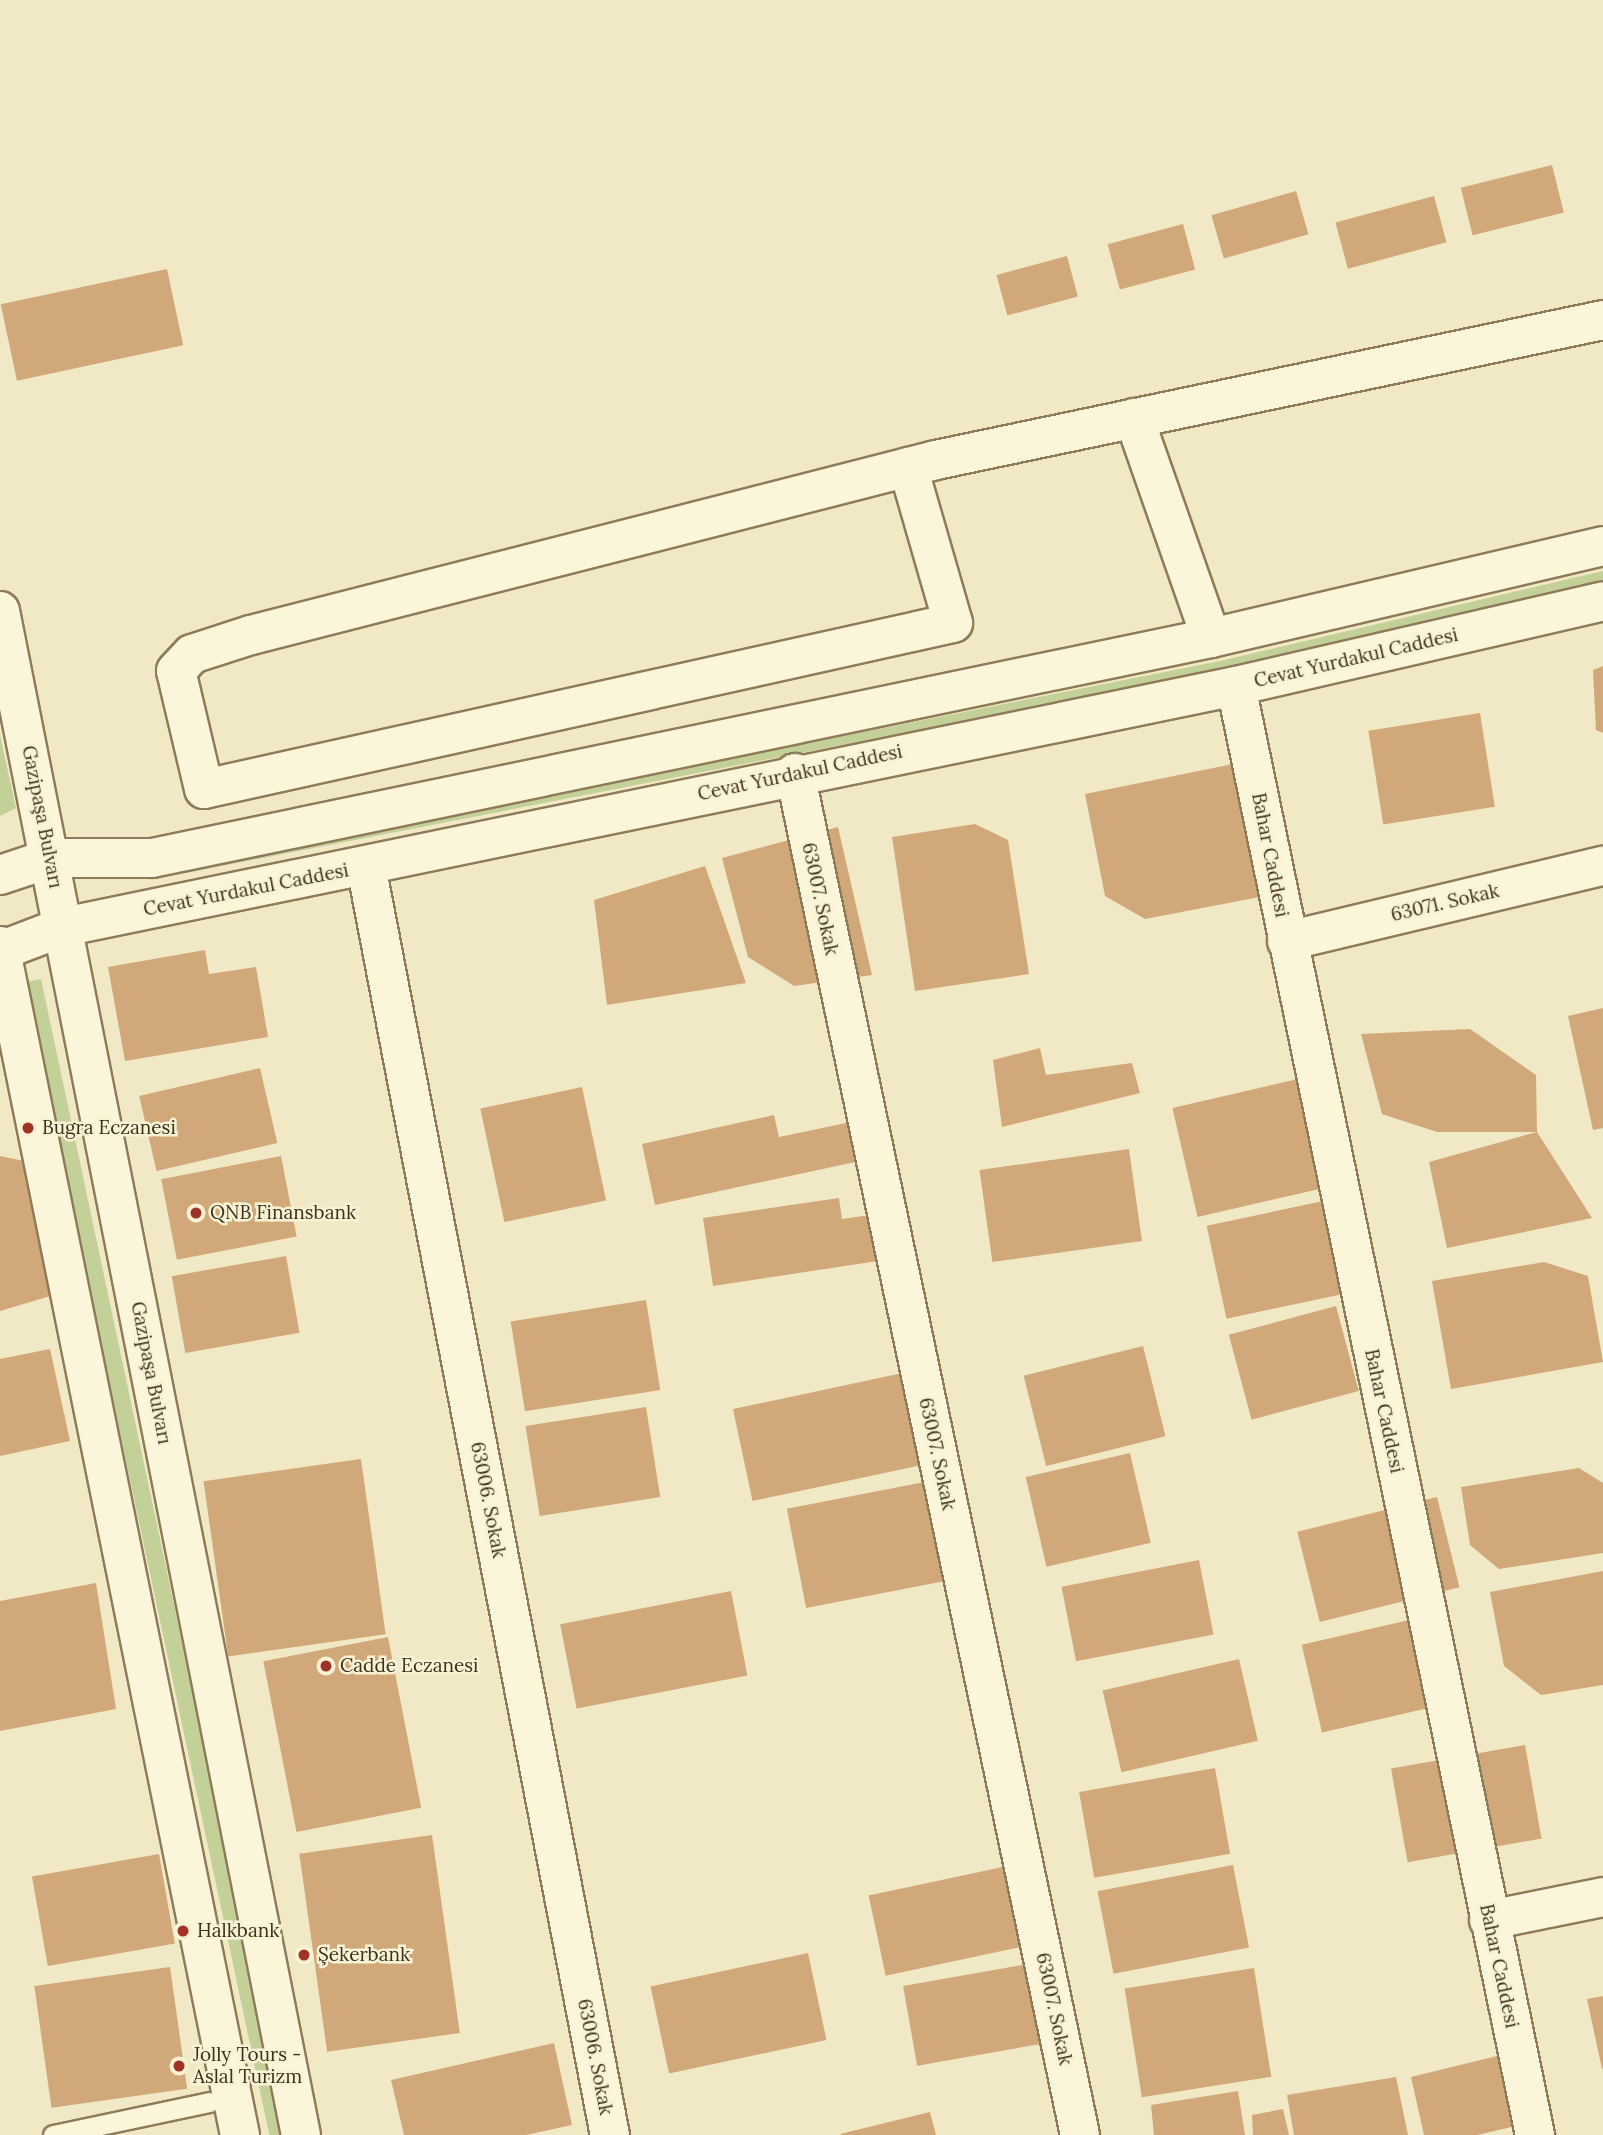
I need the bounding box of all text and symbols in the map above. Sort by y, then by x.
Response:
street label: Cevat Yurdakul Caddesi [1252,623,1460,693]
street label: Cevat Yurdakul Caddesi [696,740,904,806]
street label: Gazipaşa Bulvarı [17,744,67,890]
street label: Bahar Caddesi [1247,791,1293,919]
street label: 63007. Sokak [797,841,843,957]
street label: Cevat Yurdakul Caddesi [141,859,351,921]
street label: 63071. Sokak [1389,879,1501,927]
place label: Bugra Eczanesi [42,1117,176,1139]
marker: Bugra Eczanesi [20,1120,36,1136]
place label: QNB Finansbank [210,1202,356,1224]
marker: QNB Finansbank [188,1205,204,1221]
street label: Gazipaşa Bulvarı [126,1300,176,1446]
street label: Bahar Caddesi [1360,1347,1408,1475]
street label: 63007. Sokak [914,1396,960,1512]
street label: 63006. Sokak [466,1440,510,1560]
place label: Cadde Eczanesi [340,1655,478,1677]
marker: Cadde Eczanesi [318,1658,334,1674]
street label: Bahar Caddesi [1475,1902,1523,2030]
place label: Halkbank [197,1920,279,1942]
marker: Halkbank [175,1923,191,1939]
place label: Şekerbank [318,1944,410,1966]
marker: Şekerbank [296,1947,312,1963]
street label: 63007. Sokak [1031,1951,1077,2067]
street label: 63006. Sokak [573,1997,617,2117]
place label: Jolly Tours - Aslal Turizm [193,2044,302,2088]
marker: Jolly Tours - Aslal Turizm [171,2058,187,2074]

